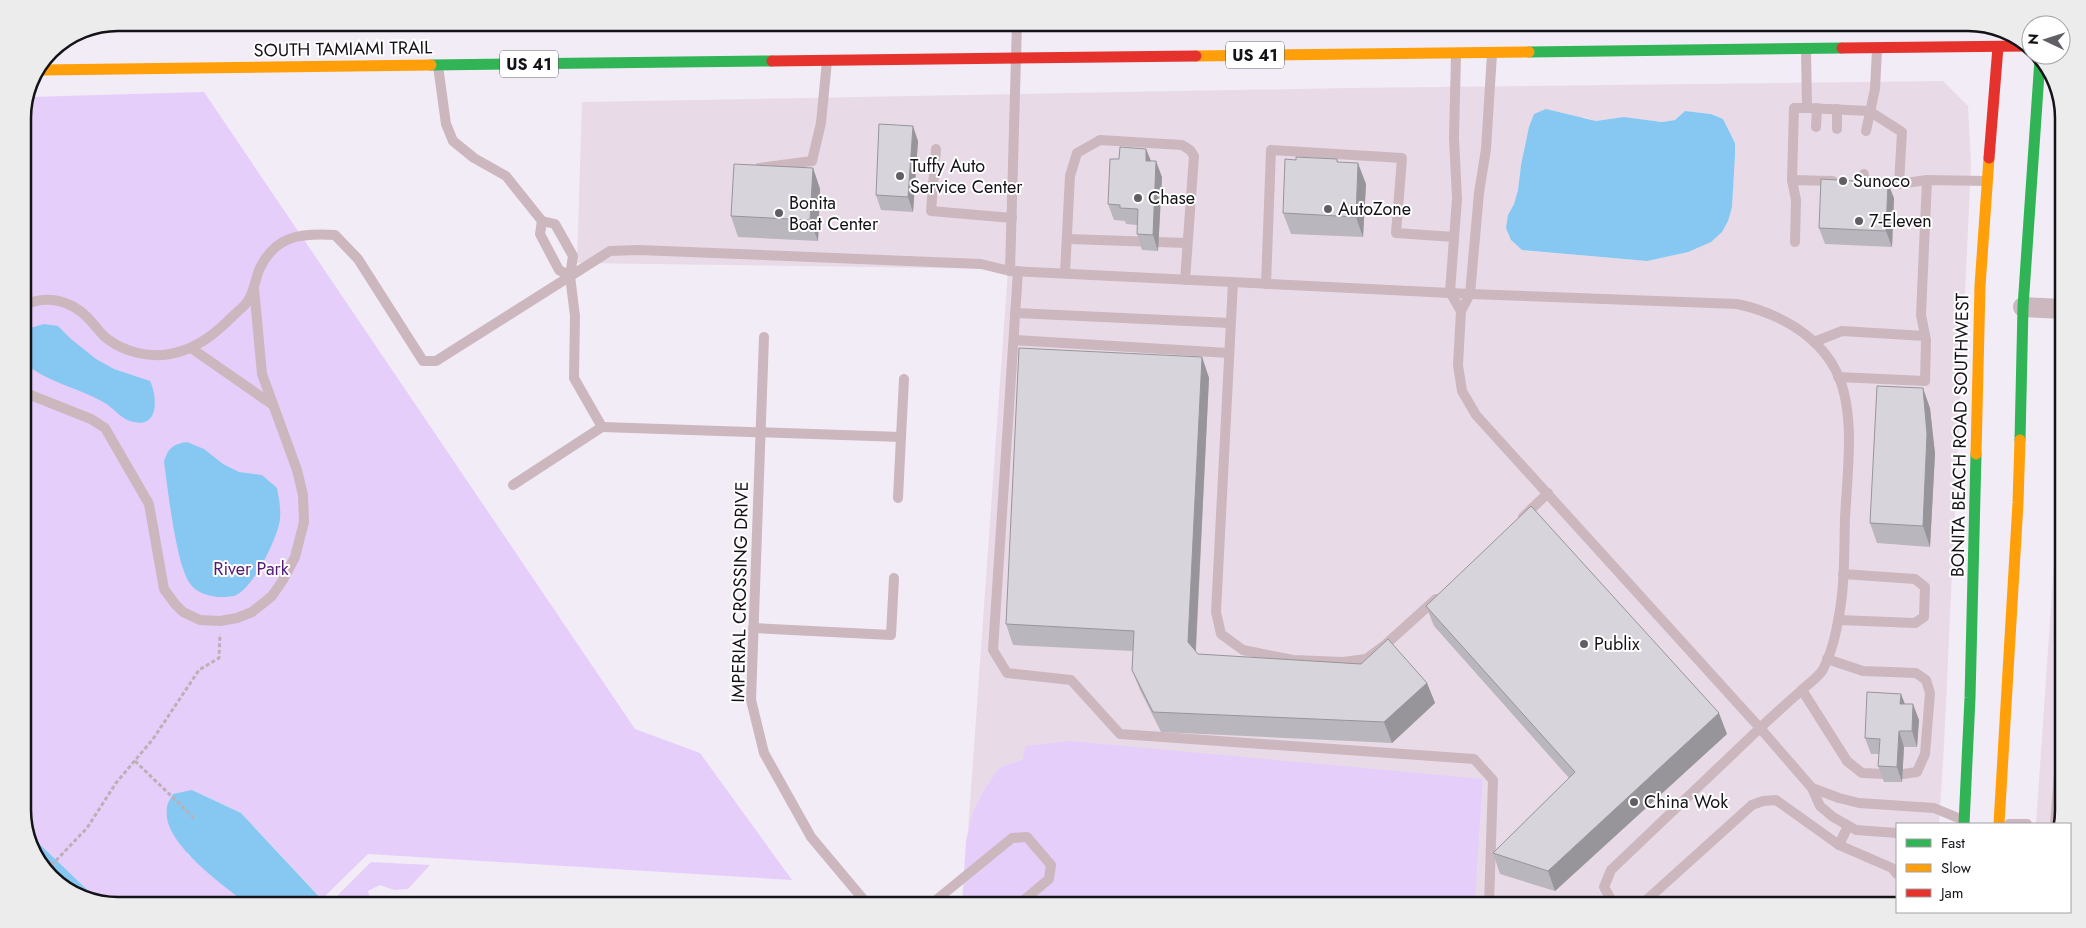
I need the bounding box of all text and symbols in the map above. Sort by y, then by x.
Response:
north arrow [2021,15,2071,65]
text: N [2023,33,2043,45]
street label: SOUTH TAMIAMI TRAIL [254,34,432,64]
road number: US 41 [1226,42,1284,68]
road number: US 41 [500,51,558,78]
place label: Tuffy Auto Service Center [910,153,1023,200]
place label: Sunoco [1853,168,1910,194]
marker: Tuffy Auto Service Center [894,170,906,182]
marker: Sunoco [1837,175,1849,187]
place label: Chase [1148,185,1195,211]
place label: Bonita Boat Center [789,190,879,237]
marker: Chase [1132,192,1144,204]
place label: AutoZone [1338,196,1411,222]
marker: AutoZone [1322,203,1334,215]
marker: Bonita Boat Center [773,207,785,219]
place label: 7-Eleven [1869,208,1932,234]
marker: 7-Eleven [1853,215,1865,227]
street label: BONITA BEACH ROAD SOUTHWEST [1945,292,1975,577]
street label: IMPERIAL CROSSING DRIVE [725,481,755,703]
park label: River Park [213,556,289,582]
place label: Publix [1594,631,1640,657]
marker: Publix [1578,638,1590,650]
place label: China Wok [1644,789,1728,815]
marker: China Wok [1628,796,1640,808]
legend [1896,823,2071,913]
text: Fast [1941,832,1965,854]
text: Slow [1941,857,1972,879]
text: Jam [1939,882,1964,904]

